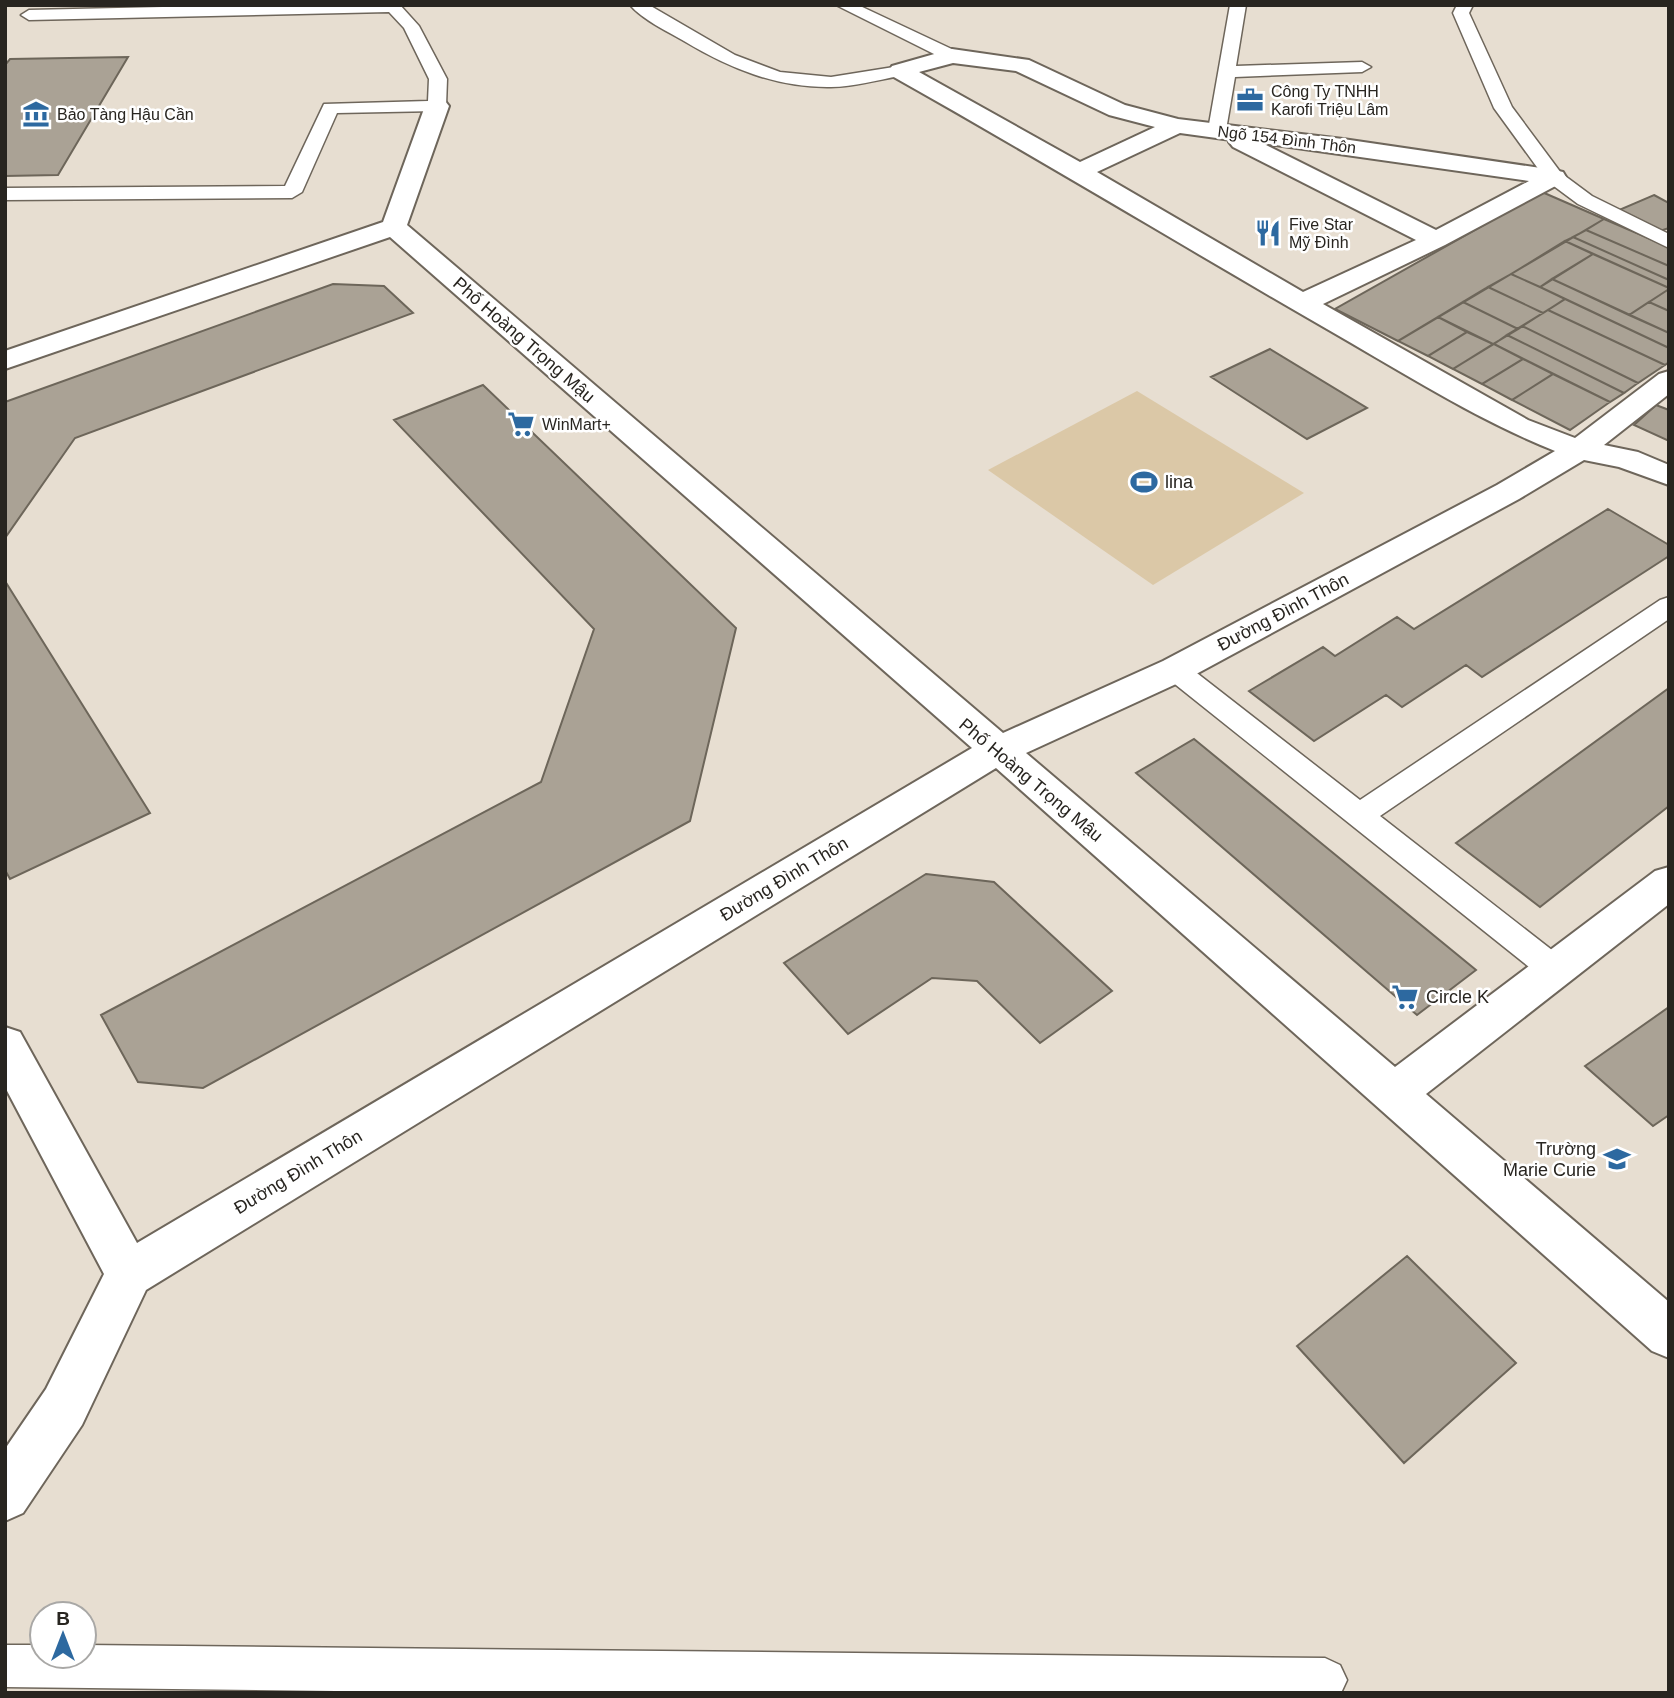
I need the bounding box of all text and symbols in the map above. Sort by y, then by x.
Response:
place label: Công Ty TNHH Karofi Triệu Lâm [1271,83,1388,118]
office icon: Công Ty TNHH Karofi Triệu Lâm [1235,85,1265,115]
museum icon: Bảo Tàng Hậu Cần [21,99,51,129]
place label: Bảo Tàng Hậu Cần [57,106,194,123]
street label: Ngõ 154 Đình Thôn [1217,123,1357,156]
place label: Five Star Mỹ Đình [1289,216,1354,251]
restaurant icon: Five Star Mỹ Đình [1253,218,1283,248]
street label: Phố Hoàng Trọng Mậu [449,273,599,407]
supermarket icon: WinMart+ [506,409,536,439]
place label: WinMart+ [542,416,611,433]
sports icon: lina [1129,467,1159,497]
place label: lina [1165,472,1194,492]
street label: Đường Đình Thôn [1214,569,1352,655]
street label: Phố Hoàng Trọng Mậu [955,714,1107,846]
street label: Đường Đình Thôn [716,833,852,925]
supermarket icon: Circle K [1390,982,1420,1012]
place label: Circle K [1426,987,1489,1007]
street label: Đường Đình Thôn [230,1126,366,1218]
place label: Trường Marie Curie [1503,1139,1596,1180]
school or university icon: Trường Marie Curie [1602,1144,1632,1174]
north arrow [28,1600,98,1670]
text: B [56,1608,70,1629]

